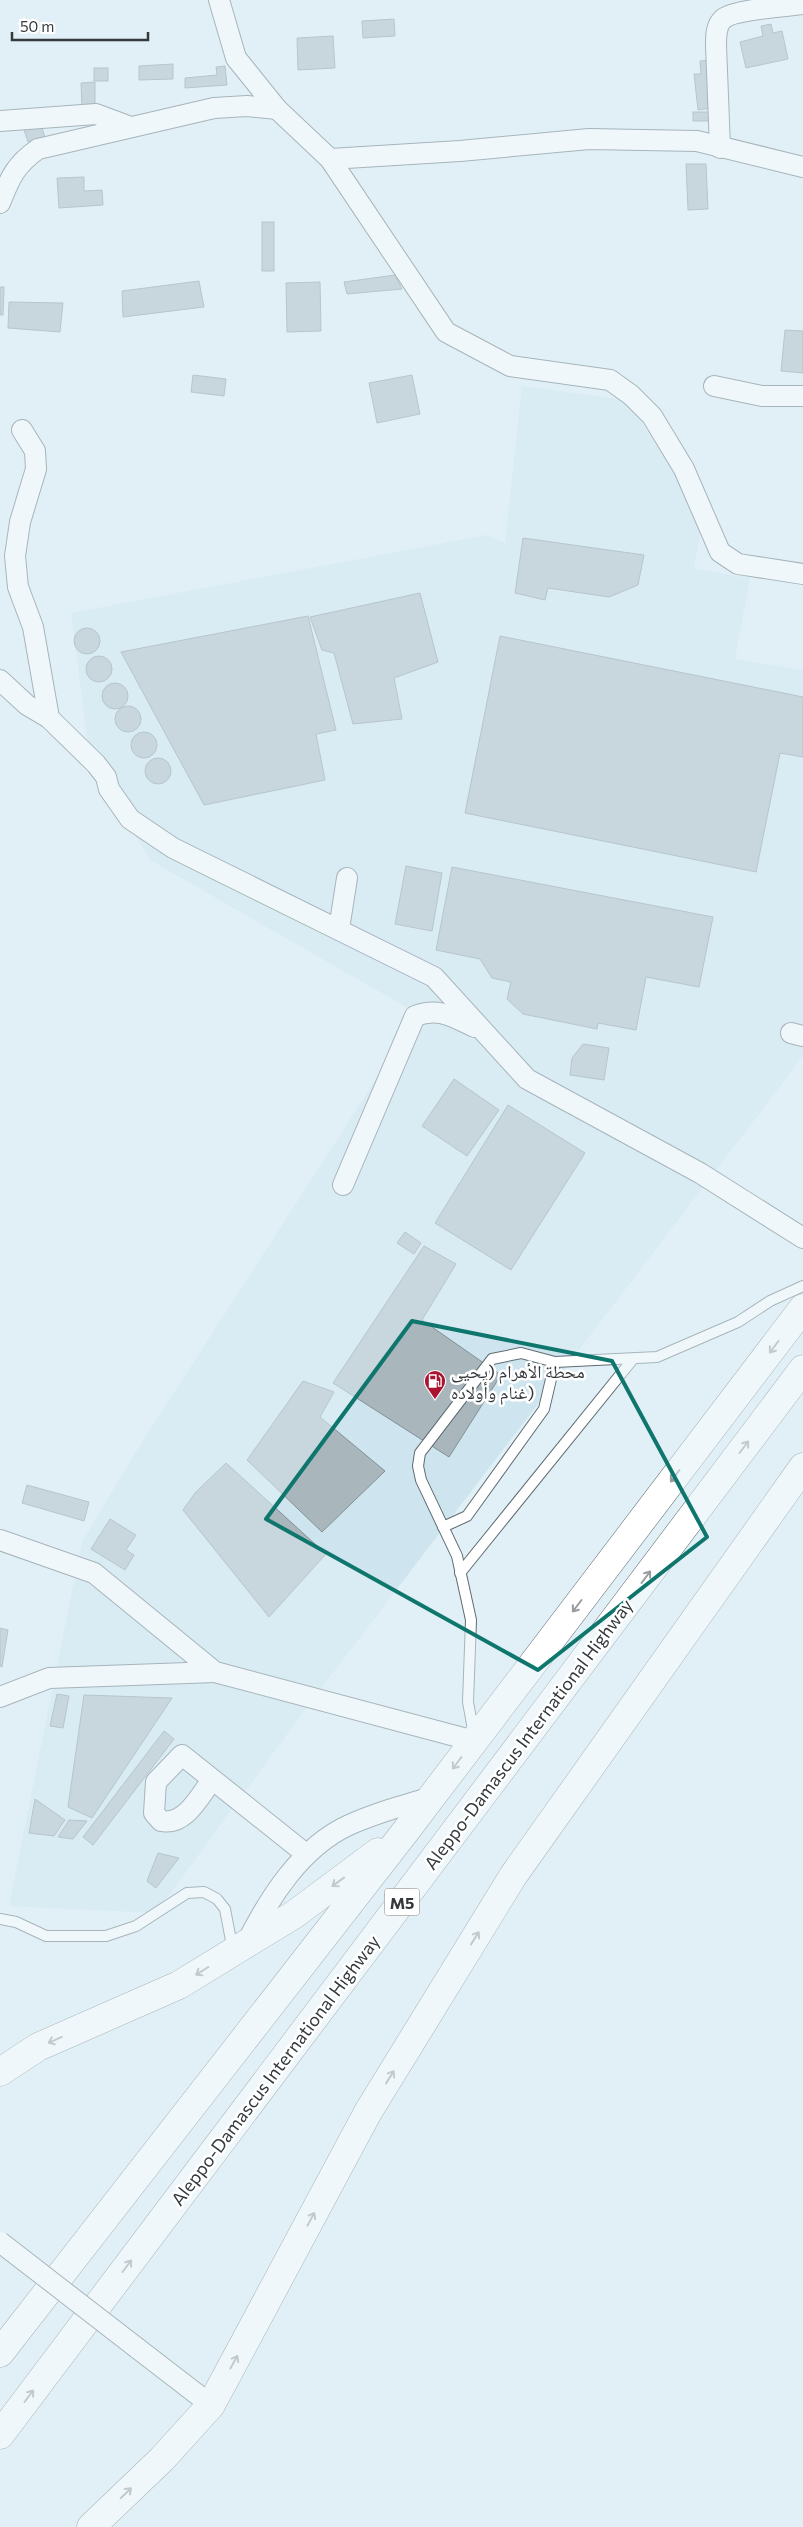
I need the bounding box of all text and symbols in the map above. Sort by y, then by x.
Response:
scale bar [12,10,149,42]
text: 50 m [20,17,54,35]
one-way arrow [768,1340,779,1353]
place label: محطة الأهرام (يحيى غنام وأولاده) [451,1360,585,1405]
fuel station icon: محطة الأهرام (يحيى غنام وأولاده) [423,1369,447,1400]
one-way arrow [739,1440,749,1454]
one-way arrow [670,1470,681,1483]
one-way arrow [641,1570,651,1584]
street label: Aleppo-Damascus International Highway [419,1594,637,1874]
one-way arrow [572,1599,582,1613]
one-way arrow [452,1756,463,1769]
one-way arrow [331,1877,345,1887]
road number: M5 [384,1888,420,1915]
street label: Aleppo-Damascus International Highway [166,1930,384,2210]
one-way arrow [470,1932,480,1946]
one-way arrow [195,1966,209,1976]
one-way arrow [48,2035,63,2045]
one-way arrow [385,2070,395,2084]
one-way arrow [307,2212,316,2227]
one-way arrow [122,2259,132,2273]
one-way arrow [230,2355,239,2370]
one-way arrow [24,2390,35,2403]
one-way arrow [120,2487,133,2499]

